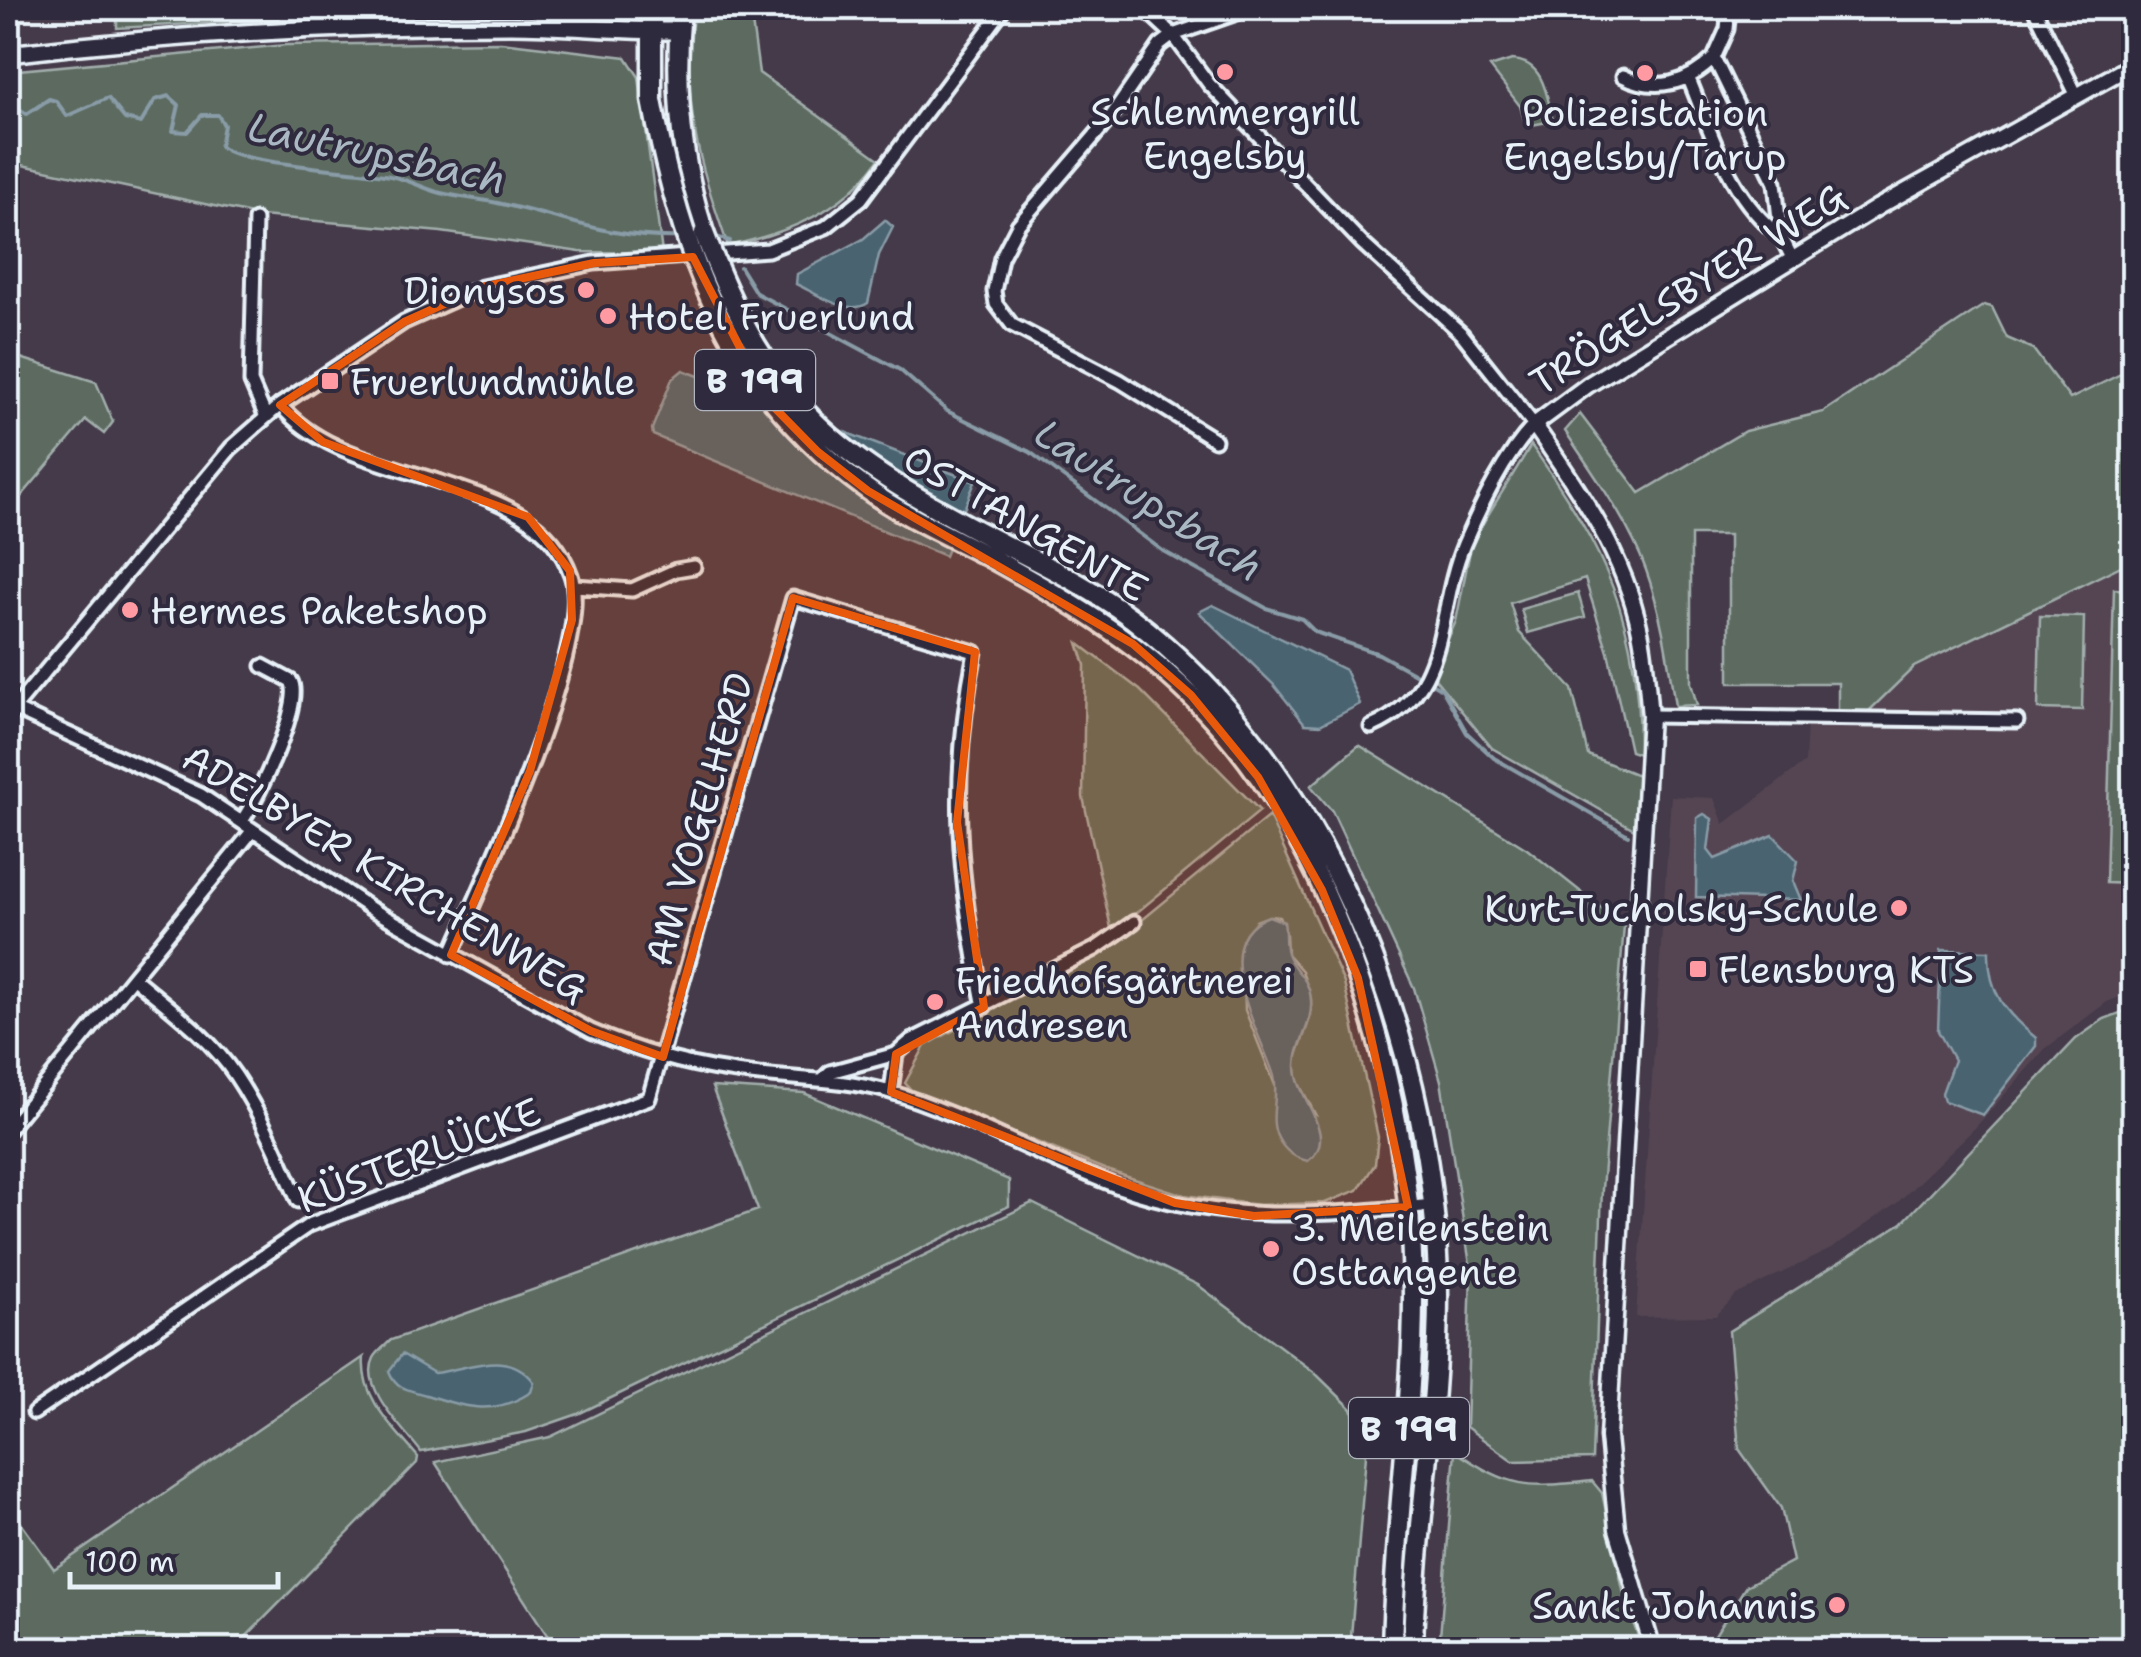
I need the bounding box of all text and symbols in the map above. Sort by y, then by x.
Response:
marker: Schlemmergrill Engelsby [1214,61,1236,83]
marker: Polizeistation Engelsby/Tarup [1634,62,1656,84]
place label: Schlemmergrill Engelsby [1090,86,1360,181]
place label: Polizeistation Engelsby/Tarup [1503,87,1787,182]
water label: Lautrupsbach [243,99,511,207]
street label: TRÖGELSBYER WEG [1520,171,1856,407]
place label: Dionysos [404,265,566,316]
marker: Dionysos [575,279,597,301]
place label: Hotel Fruerlund [628,291,915,342]
marker: Hotel Fruerlund [597,305,619,327]
road number: B 199 [695,350,815,410]
place label: Fruerlundmühle [350,356,636,407]
marker: Fruerlundmühle [319,370,341,392]
water label: Lautrupsbach [1024,406,1274,594]
street label: OSTTANGENTE [895,432,1157,614]
place label: Hermes Paketshop [150,585,488,636]
marker: Hermes Paketshop [119,599,141,621]
street label: AM VOGELHERD [633,667,765,971]
street label: ADELBYER KIRCHENWEG [173,732,597,1014]
place label: Kurt-Tucholsky-Schule [1484,883,1879,934]
marker: Kurt-Tucholsky-Schule [1888,897,1910,919]
place label: Flensburg KTS [1718,944,1974,995]
place label: Friedhofsgärtnerei Andresen [955,955,1293,1050]
marker: Flensburg KTS [1687,958,1709,980]
marker: Friedhofsgärtnerei Andresen [924,991,946,1013]
street label: KÜSTERLÜCKE [290,1085,548,1225]
place label: 3. Meilenstein Osttangente [1291,1202,1549,1297]
marker: 3. Meilenstein Osttangente [1260,1238,1282,1260]
road number: B 199 [1349,1398,1469,1458]
scale bar [70,1527,278,1589]
text: 100 m [85,1541,175,1582]
place label: Sankt Johannis [1532,1580,1817,1631]
marker: Sankt Johannis [1826,1594,1848,1616]

